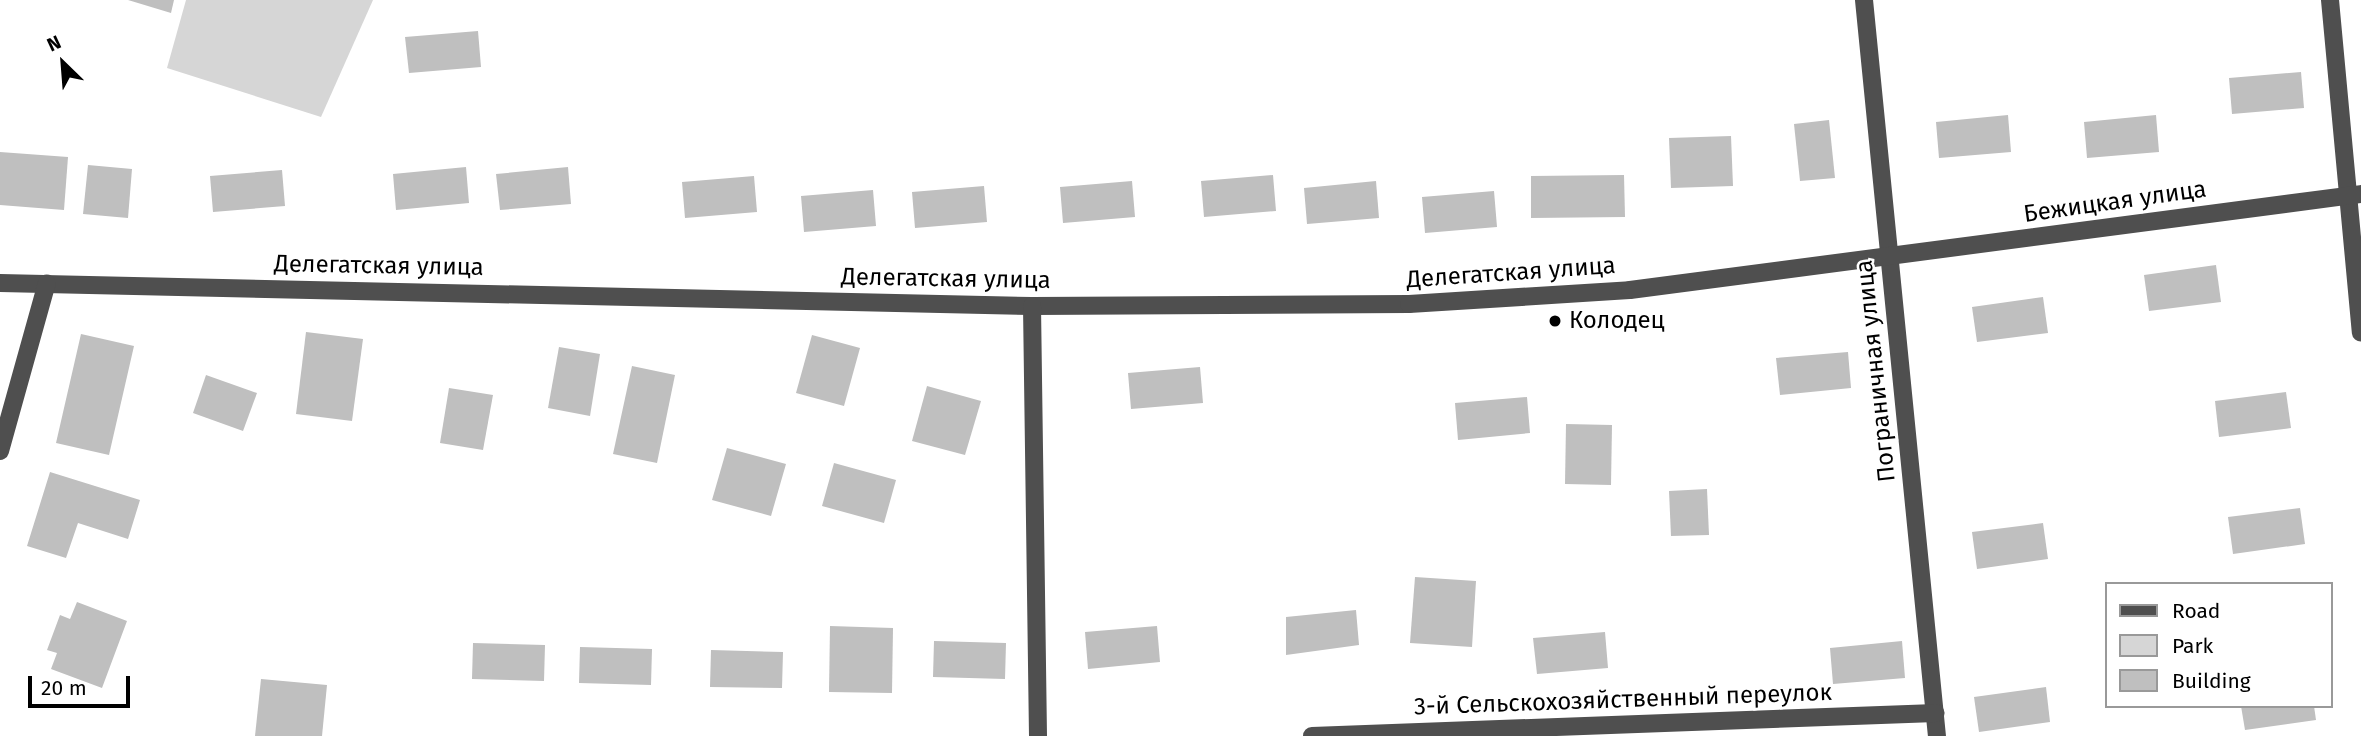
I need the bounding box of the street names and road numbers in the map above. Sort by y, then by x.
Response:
street label: Бежицкая улица [2022,175,2208,229]
street label: Делегатская улица [274,250,484,282]
street label: Делегатская улица [1405,251,1617,295]
street label: Пограничная улица [1850,259,1902,483]
street label: Делегатская улица [841,263,1051,295]
street label: 3-й Сельскохозяйственный переулок [1413,678,1833,722]

